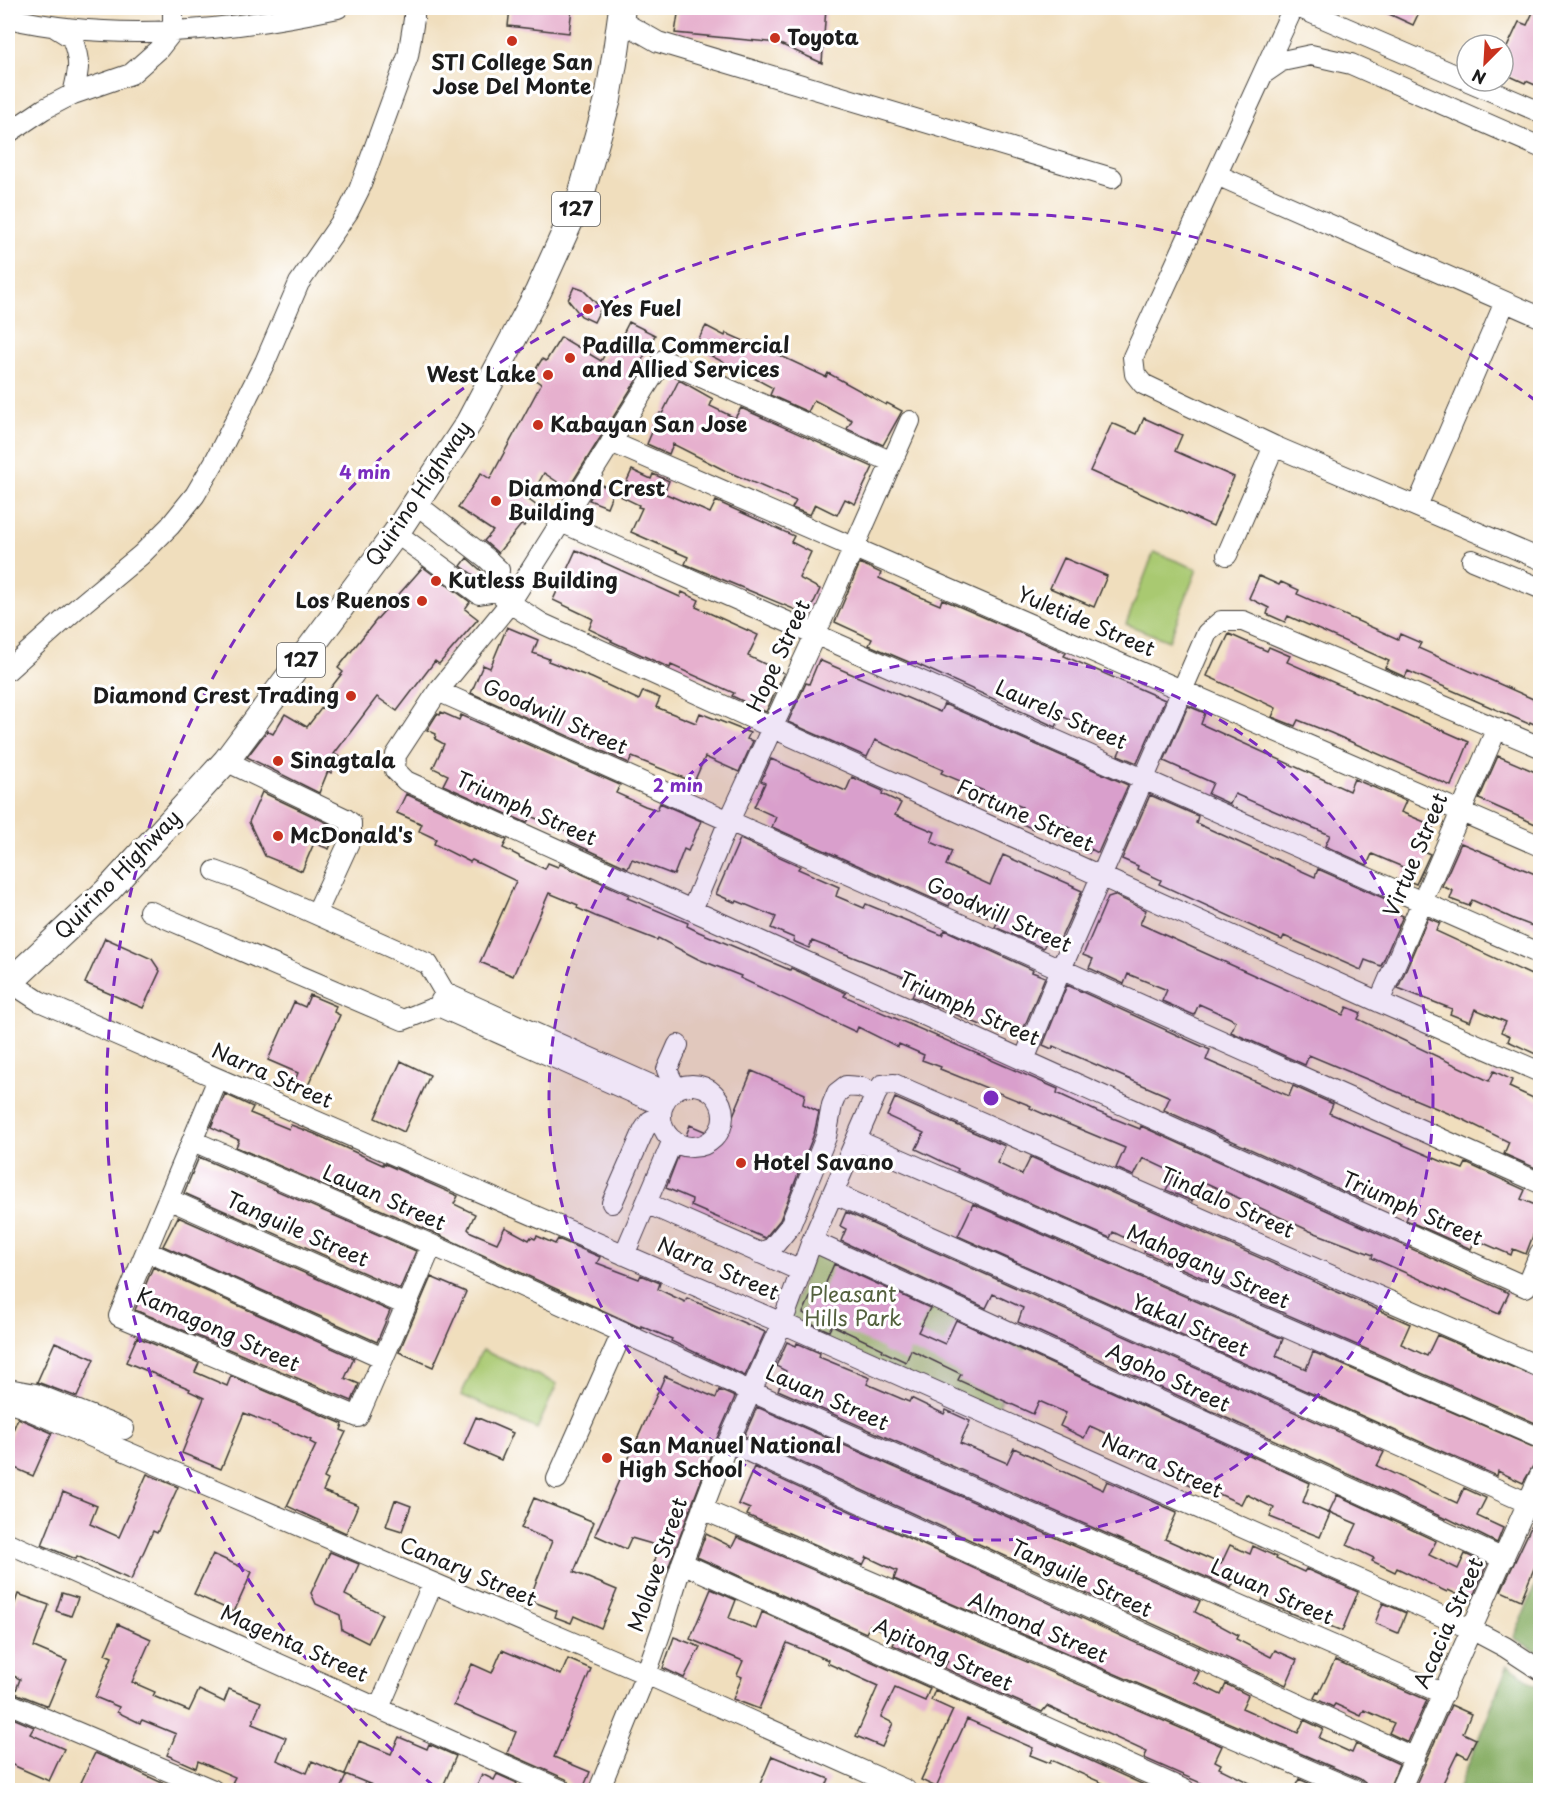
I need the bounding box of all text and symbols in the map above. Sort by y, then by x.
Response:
place label: Toyota [787,20,859,52]
marker: Toyota [768,31,782,45]
north arrow [1455,33,1515,93]
marker: STI College San Jose Del Monte [505,34,519,48]
place label: STI College San Jose Del Monte [431,45,593,101]
text: N [1468,64,1489,91]
road number: 127 [552,192,600,226]
place label: Yes Fuel [600,291,681,323]
marker: Yes Fuel [581,302,595,316]
place label: Padilla Commercial and Allied Services [582,328,789,384]
marker: Padilla Commercial and Allied Services [563,351,577,365]
place label: West Lake [427,357,536,389]
marker: West Lake [541,368,555,382]
place label: Kabayan San Jose [550,407,747,439]
street label: Quirino Highway [357,414,478,572]
marker: Kabayan San Jose [531,418,545,432]
text: 4 min [339,458,391,485]
place label: Diamond Crest Building [508,471,666,527]
marker: Diamond Crest Building [489,494,503,508]
place label: Kutless Building [448,563,618,595]
marker: Kutless Building [429,574,443,588]
street label: Yuletide Street [1013,577,1161,664]
place label: Los Ruenos [296,583,410,615]
marker: Los Ruenos [415,594,429,608]
street label: Hope Street [737,594,817,717]
road number: 127 [277,643,325,677]
street label: Goodwill Street [478,669,633,761]
street label: Laurels Street [991,670,1133,756]
place label: Diamond Crest Trading [93,678,339,710]
marker: Diamond Crest Trading [344,689,358,703]
place label: Sinagtala [290,743,396,775]
marker: Sinagtala [271,754,285,768]
street label: Triumph Street [451,762,602,853]
street label: Fortune Street [952,770,1100,859]
text: 2 min [653,771,703,798]
street label: Virtue Street [1374,787,1455,921]
street label: Quirino Highway [46,801,187,946]
place label: McDonald's [290,818,413,850]
marker: McDonald's [271,829,285,843]
street label: Goodwill Street [922,867,1077,959]
street label: Triumph Street [894,962,1045,1053]
street label: Narra Street [207,1033,339,1115]
centre of rings [981,1088,1001,1108]
place label: Hotel Savano [753,1145,893,1177]
street label: Lauan Street [318,1155,451,1238]
marker: Hotel Savano [734,1156,748,1170]
street label: Tindalo Street [1156,1157,1300,1245]
street label: Triumph Street [1337,1162,1488,1253]
street label: Tanguile Street [221,1182,374,1274]
street label: Mahogany Street [1122,1215,1296,1316]
street label: Narra Street [653,1227,785,1307]
park label: Pleasant Hills Park [804,1277,902,1333]
street label: Kamagong Street [132,1278,306,1379]
street label: Yakal Street [1127,1284,1254,1364]
street label: Agoho Street [1102,1333,1236,1419]
street label: Lauan Street [761,1355,894,1438]
street label: Narra Street [1097,1423,1229,1505]
place label: San Manuel National High School [619,1428,841,1484]
marker: San Manuel National High School [600,1451,614,1465]
street label: Molave Street [618,1493,694,1636]
street label: Canary Street [395,1527,542,1613]
street label: Tanguile Street [1006,1530,1158,1624]
street label: Lauan Street [1206,1549,1339,1632]
street label: Acacia Street [1404,1552,1490,1693]
street label: Almond Street [964,1582,1113,1670]
street label: Magenta Street [216,1595,374,1689]
street label: Apitong Street [869,1608,1019,1698]

